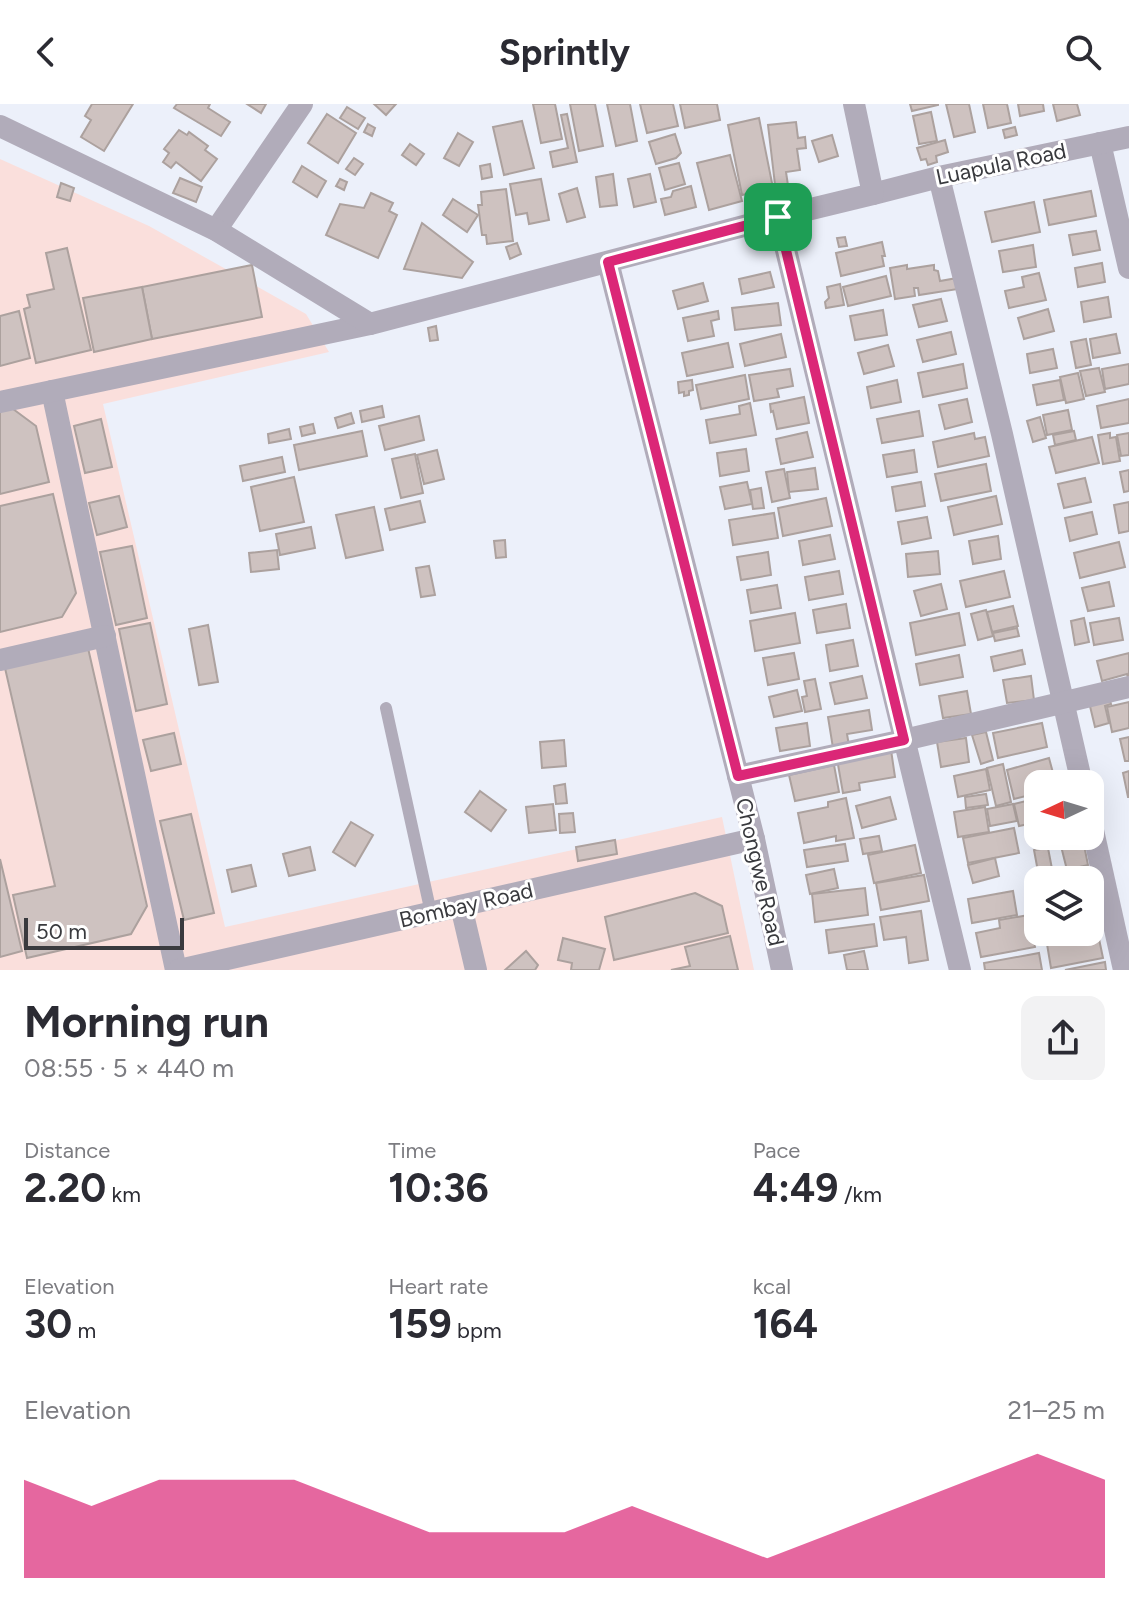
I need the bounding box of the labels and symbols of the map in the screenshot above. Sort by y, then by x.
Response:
street label: Luapula Road [933,137,1069,191]
pin [744,183,812,251]
north arrow [1024,770,1104,850]
street label: Chongwe Road [730,795,790,949]
street label: Bombay Road [396,876,536,934]
scale bar [24,914,184,950]

